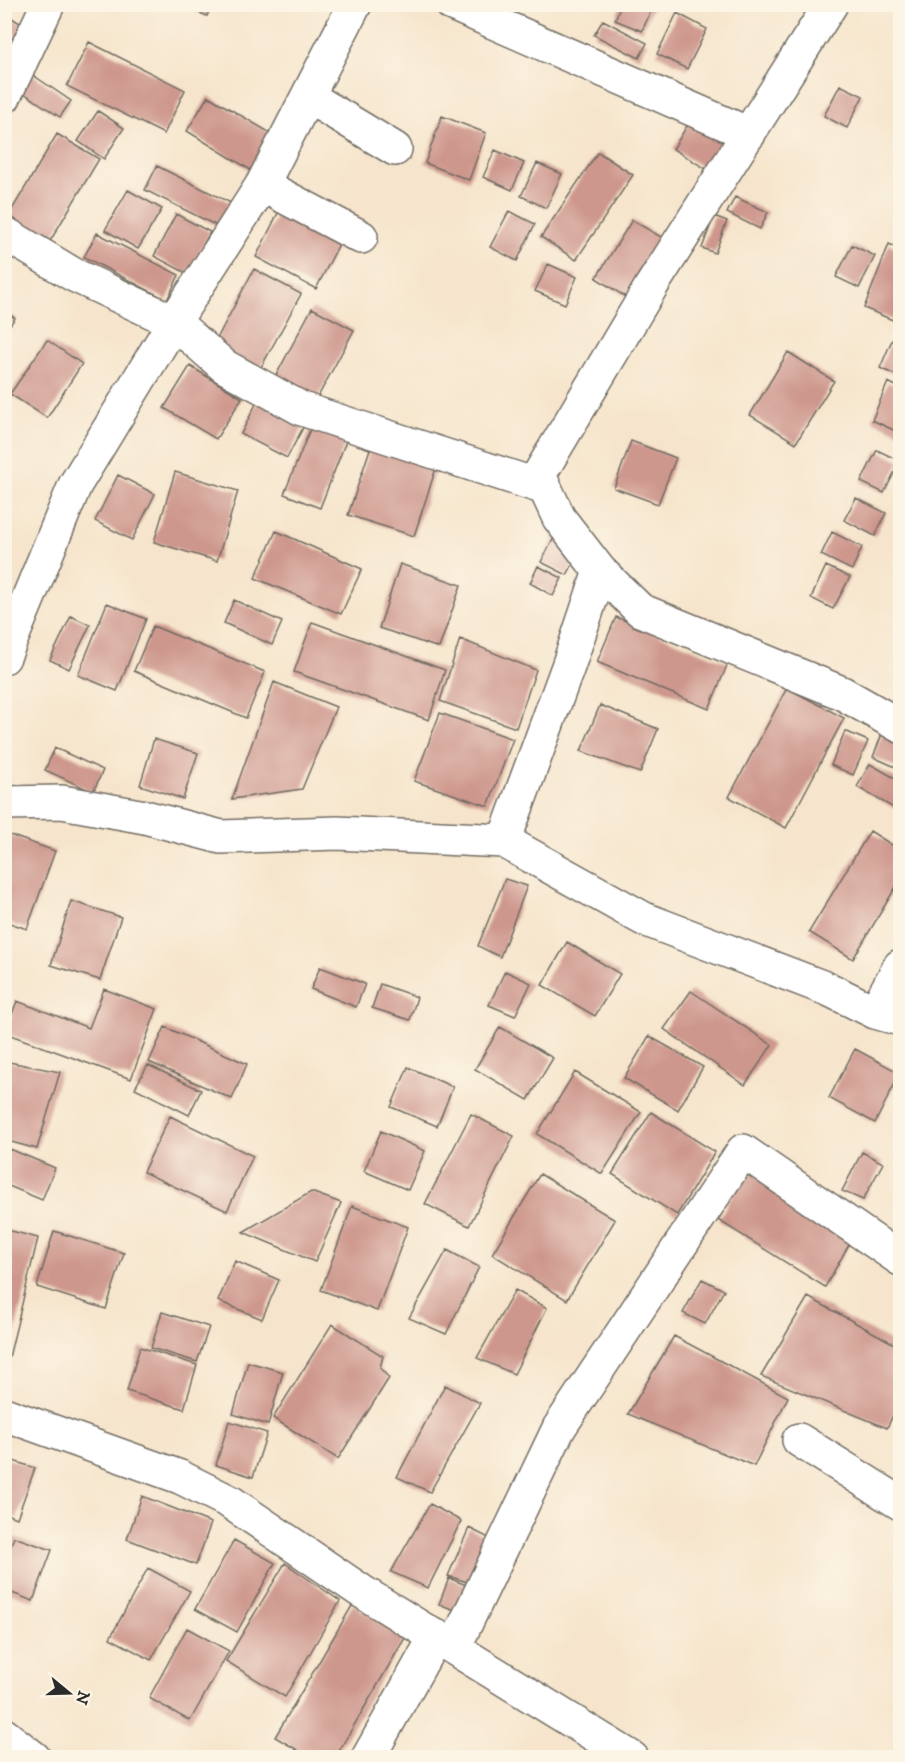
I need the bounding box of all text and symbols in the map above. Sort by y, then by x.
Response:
north arrow [39,1663,99,1723]
text: N [71,1688,94,1707]

